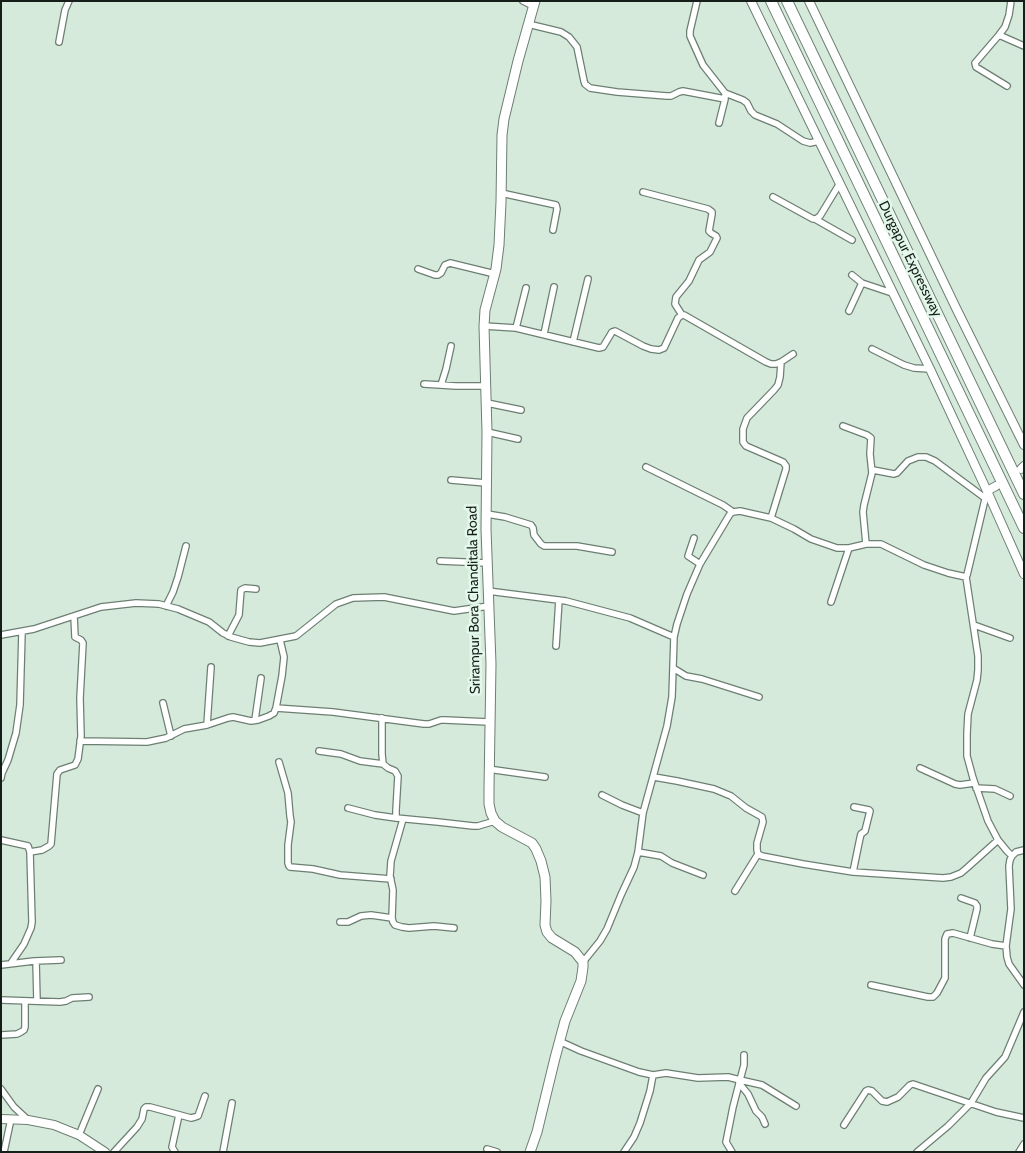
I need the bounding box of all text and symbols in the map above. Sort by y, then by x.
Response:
street label: Durgapur Expressway [875,198,945,320]
street label: Srirampur Bora Chanditala Road [464,506,484,694]

